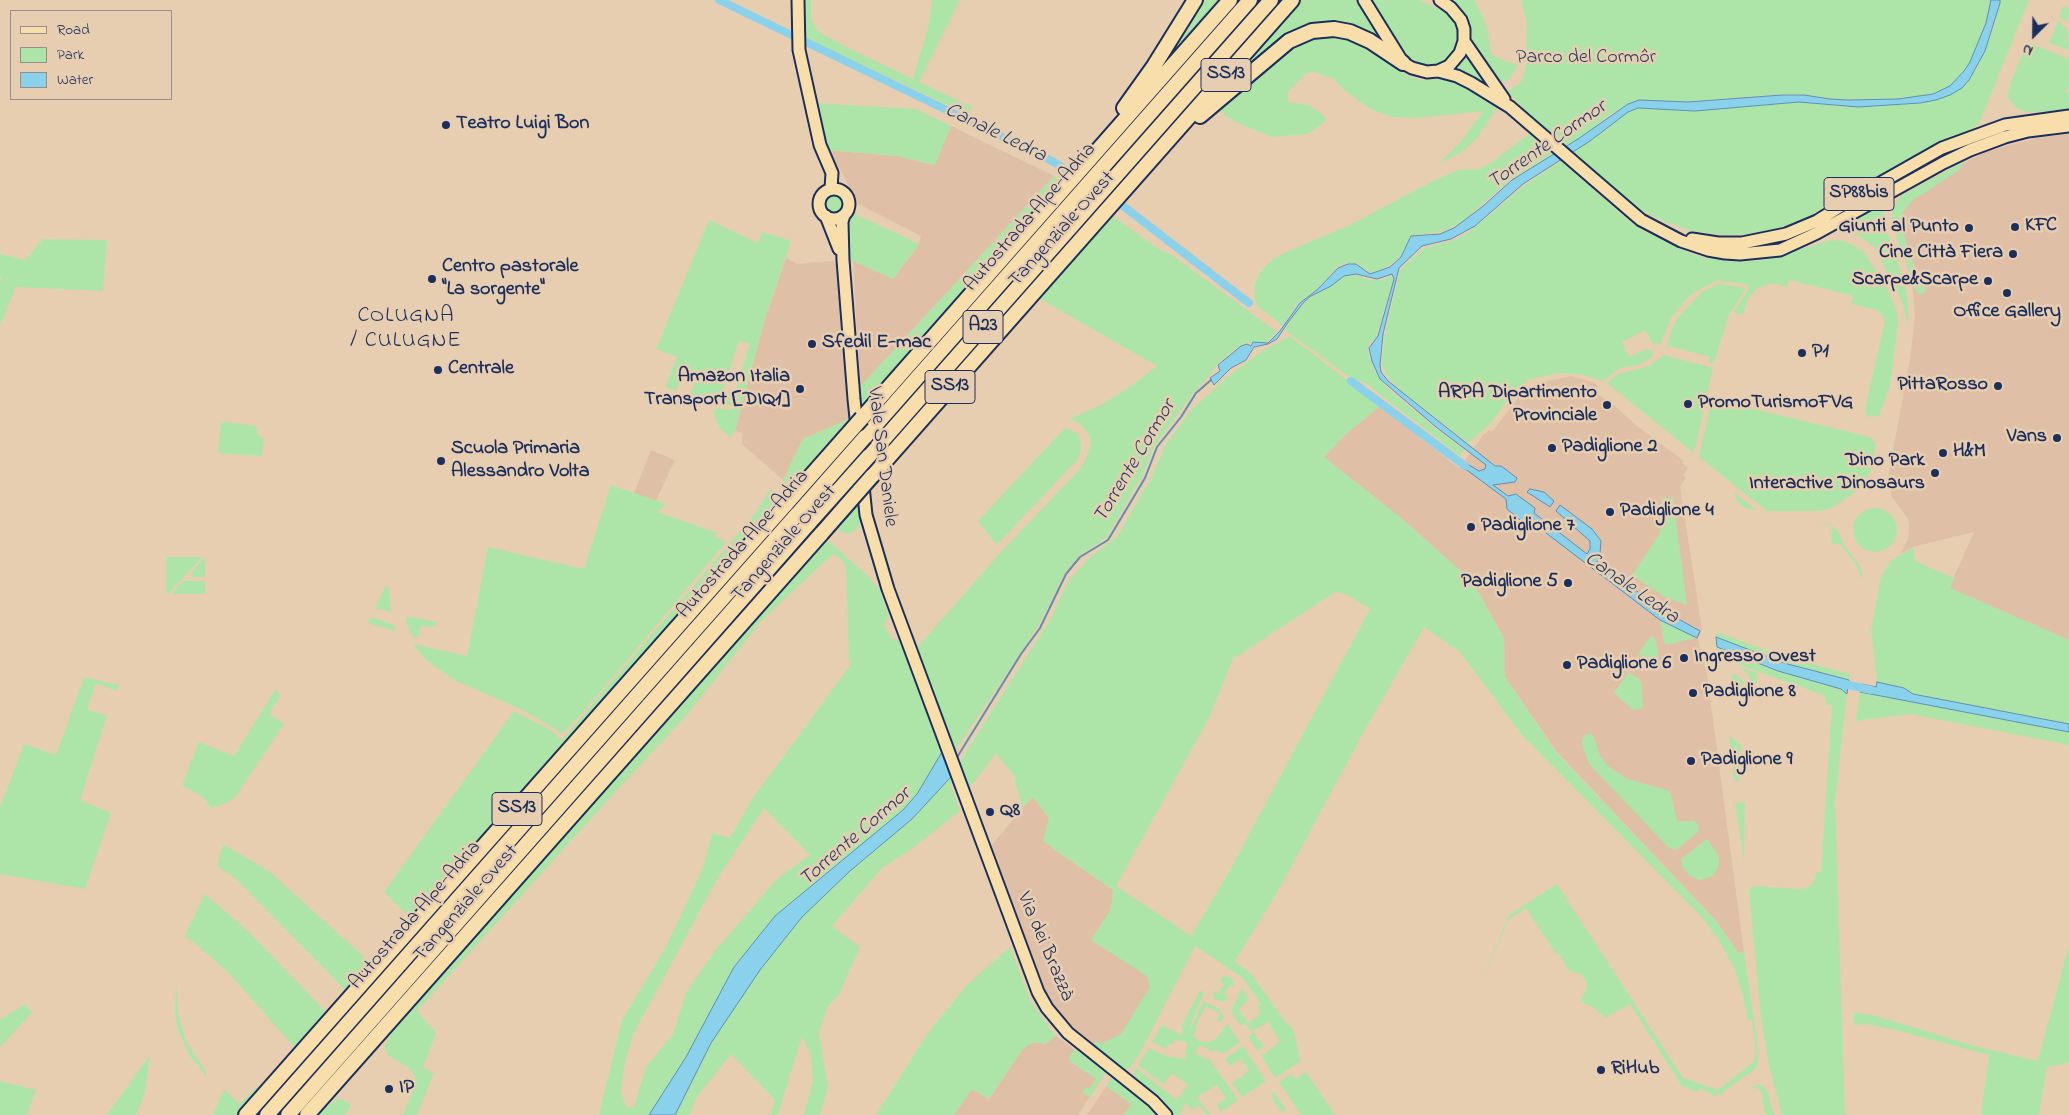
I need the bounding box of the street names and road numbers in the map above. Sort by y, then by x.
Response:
road number: SS13 [1201,58,1251,92]
street label: Autostrada Alpe-Adria [960,139,1102,297]
street label: Tangenziale Ovest [1005,167,1121,293]
road number: SP88bis [1824,178,1894,210]
road number: A23 [963,311,1003,344]
road number: SS13 [925,371,975,404]
street label: Viale San Daniele [861,386,901,528]
street label: Autostrada Alpe-Adria [673,466,815,624]
street label: Tangenziale Ovest [728,481,842,607]
road number: SS13 [492,792,542,826]
street label: Autostrada Alpe-Adria [345,837,487,995]
street label: Tangenziale Ovest [410,841,524,967]
street label: Via dei Brazzà [1010,889,1078,1005]

